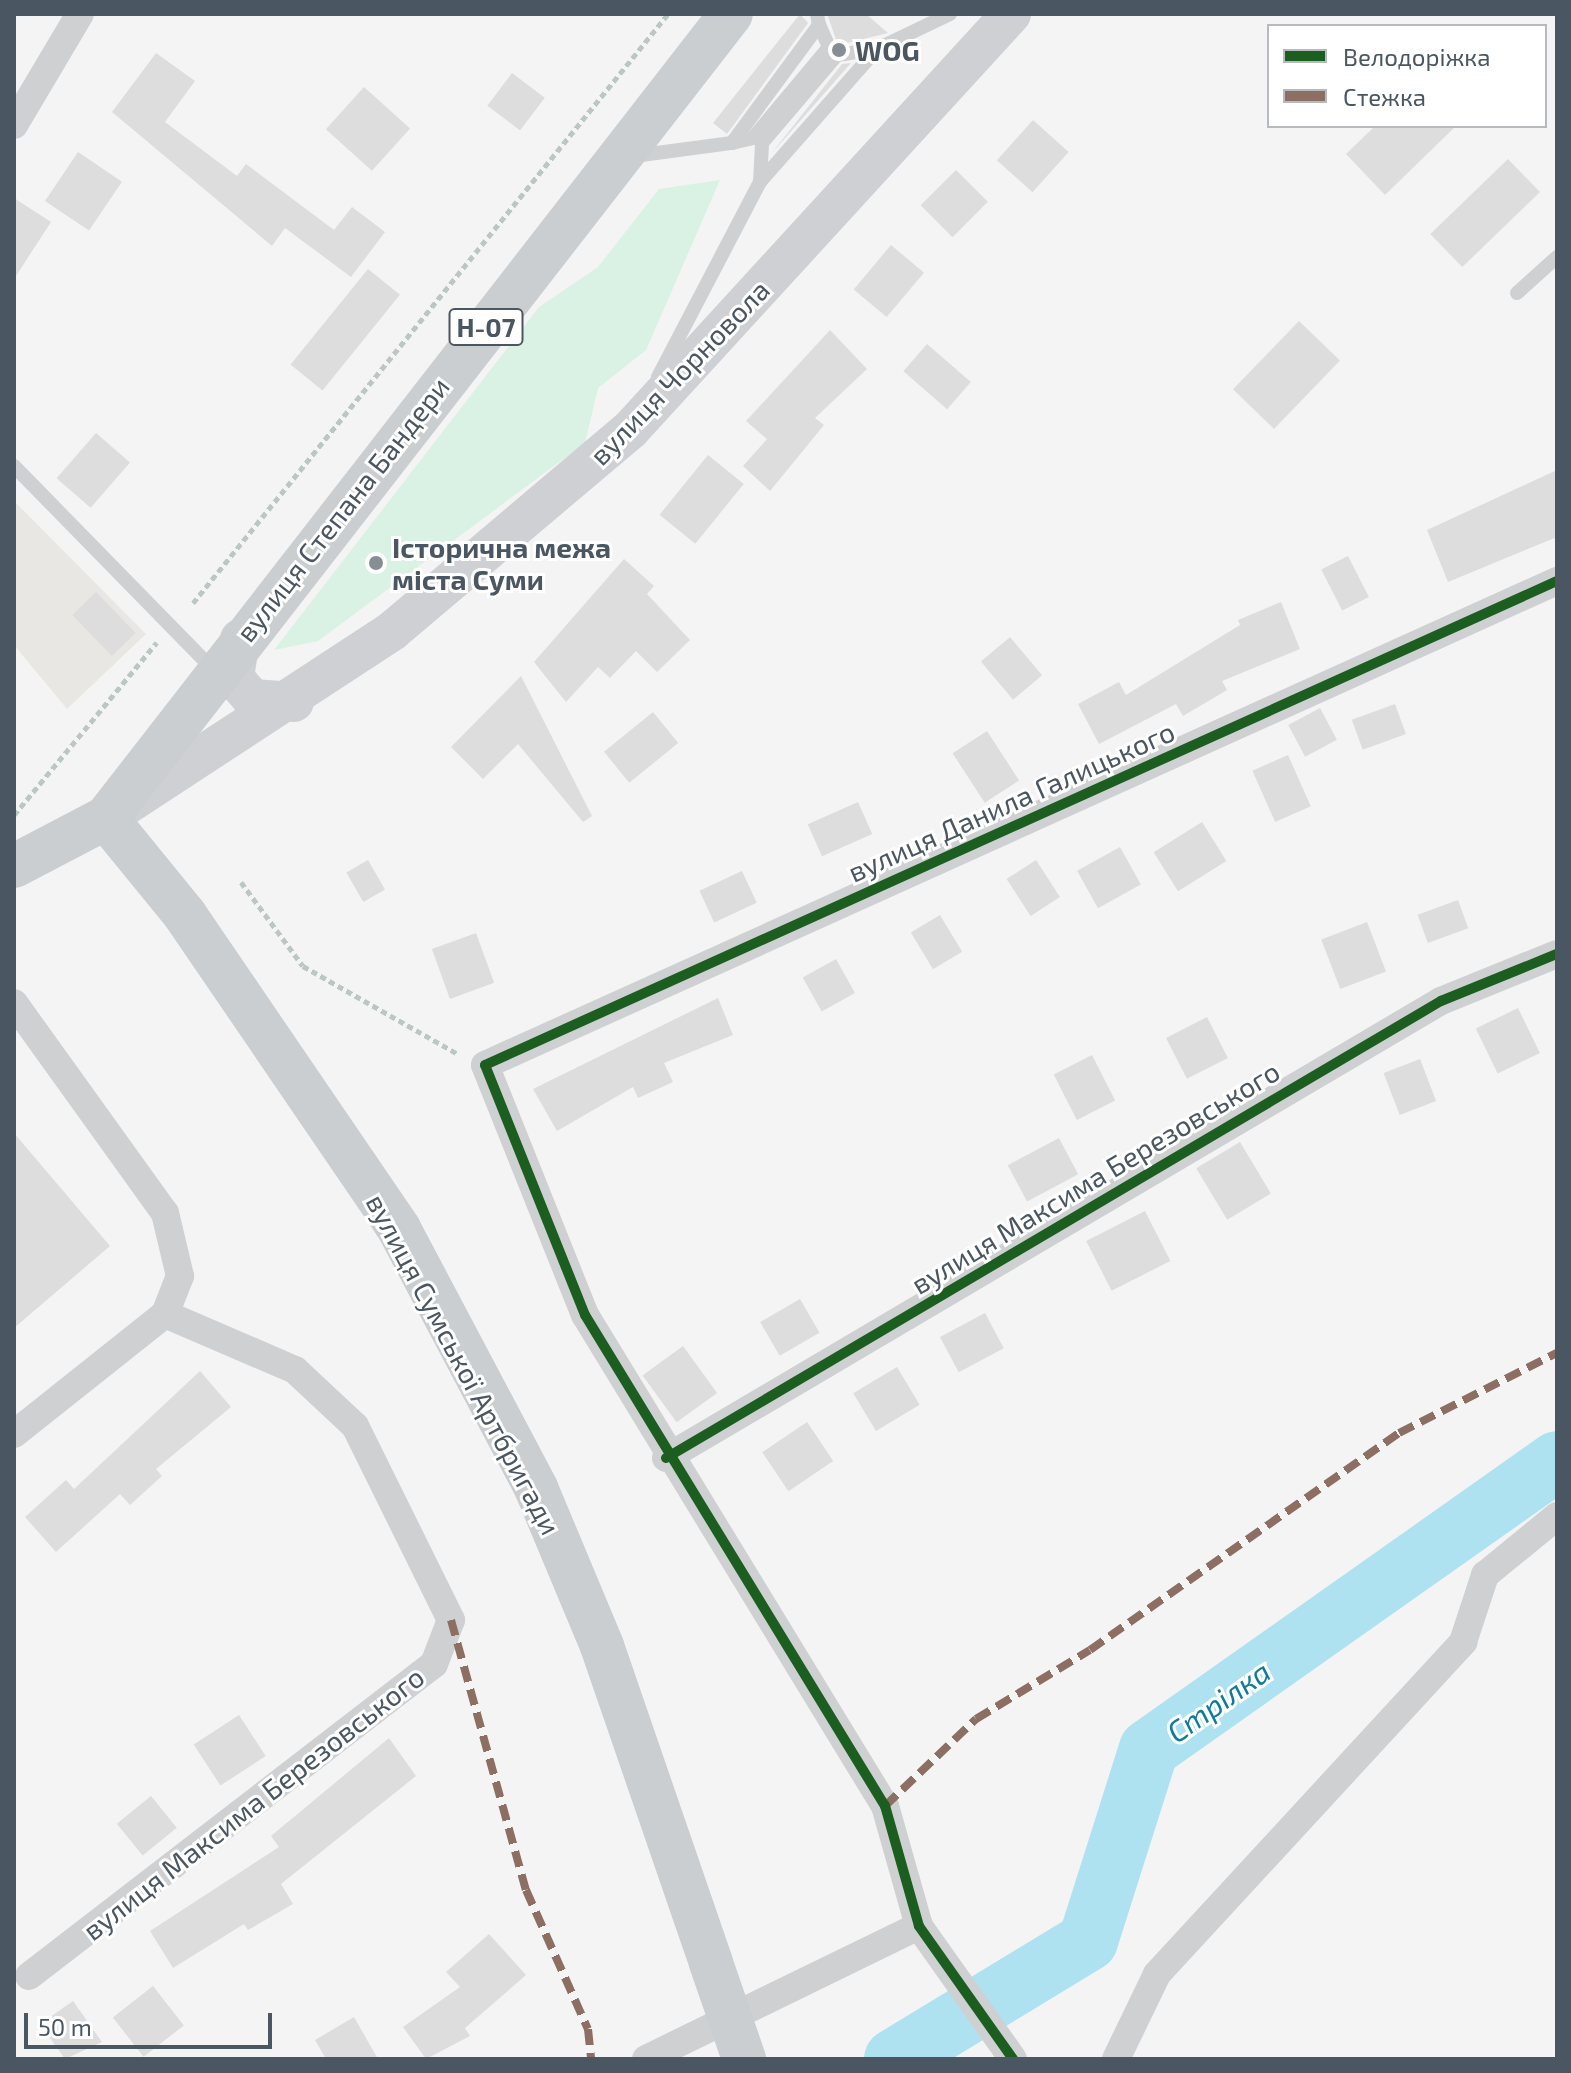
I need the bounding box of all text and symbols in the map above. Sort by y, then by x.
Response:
legend [1267,24,1547,128]
place label: WOG [855,33,920,67]
marker: WOG [830,41,848,59]
text: Велодоріжка [1343,42,1490,71]
text: Стежка [1343,82,1426,111]
street label: вулиця Чорновола [582,273,776,471]
road number: Н-07 [448,305,524,349]
street label: вулиця Степана Бандери [228,370,456,648]
place label: Історична межа міста Суми [392,530,611,596]
marker: Історична межа міста Суми [367,554,385,572]
street label: вулиця Данила Галицького [842,714,1180,888]
street label: вулиця Максима Березовського [905,1053,1285,1301]
street label: вулиця Сумської Артбригади [360,1188,568,1540]
water label: Стрілка [1159,1652,1277,1750]
street label: вулиця Максима Березовського [76,1659,430,1947]
scale bar [28,1997,276,2047]
text: 50 m [38,2012,92,2041]

